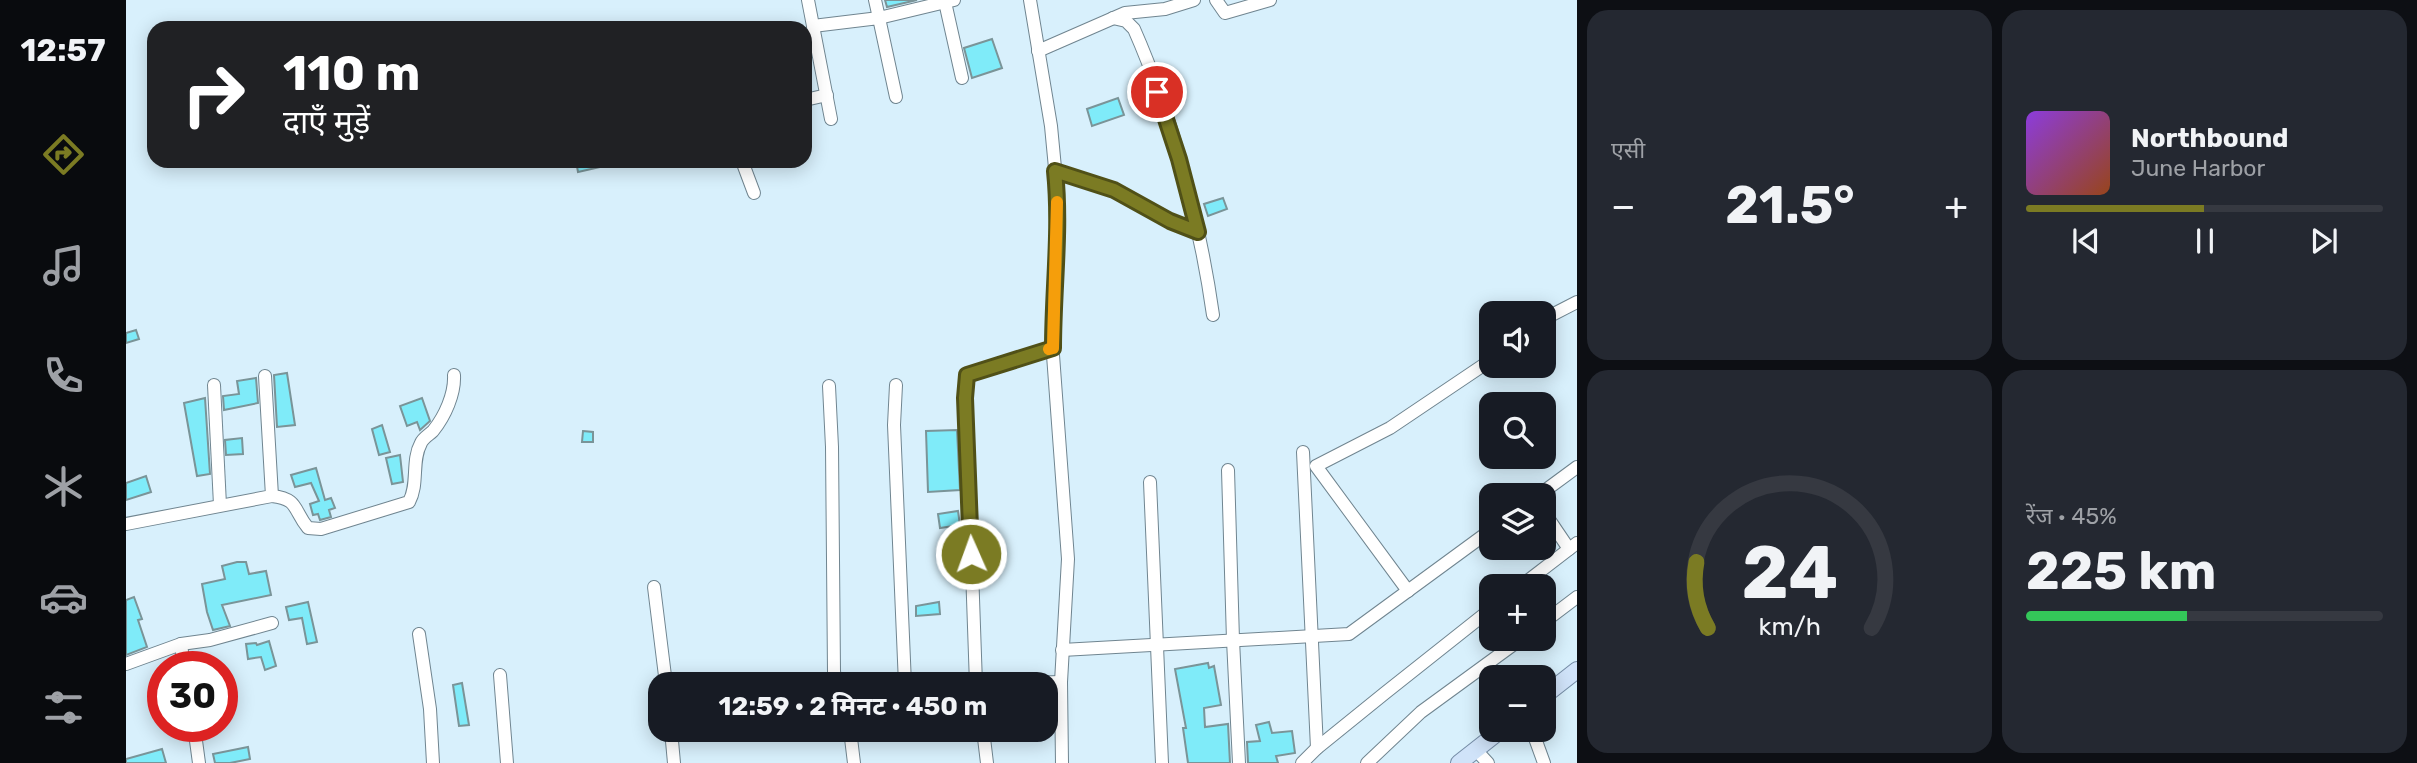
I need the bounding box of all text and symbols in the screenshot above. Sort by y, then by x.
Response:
text: 12:57 [20,31,106,69]
text: 110 m [283,44,420,102]
icon: right [168,49,259,140]
pin [1127,62,1187,122]
icon: arrive [1138,73,1176,111]
text: दाएँ मुड़ें [283,103,370,141]
text: Northbound [2131,123,2289,154]
icon: directions [39,130,88,179]
text: एसी [1611,136,1645,164]
text: June Harbor [2131,154,2265,182]
text: 21.5° [1725,174,1855,236]
text: − [1611,183,1636,229]
text: + [1944,183,1968,229]
icon: previous [2067,222,2105,260]
icon: pause [2186,222,2224,260]
icon: next [2305,222,2343,260]
icon: music [39,241,88,290]
map controls [1479,301,1556,742]
button: sound [1479,301,1556,378]
icon: phone [39,351,88,400]
button: search [1479,392,1556,469]
icon: climate [39,462,88,511]
button: layers [1479,483,1556,560]
text: रेंज · 45% [2026,502,2117,530]
position arrow [934,517,1008,591]
text: 24 [1741,530,1838,616]
text: 225 km [2026,540,2216,602]
icon: car [39,573,88,622]
button: + [1479,574,1556,651]
text: km/h [1758,611,1821,640]
speed limit sign: 30 [147,651,238,742]
button: − [1479,665,1556,742]
icon: filters [39,683,88,732]
text: 12:59 · 2 मिनट · 450 m [719,691,987,722]

